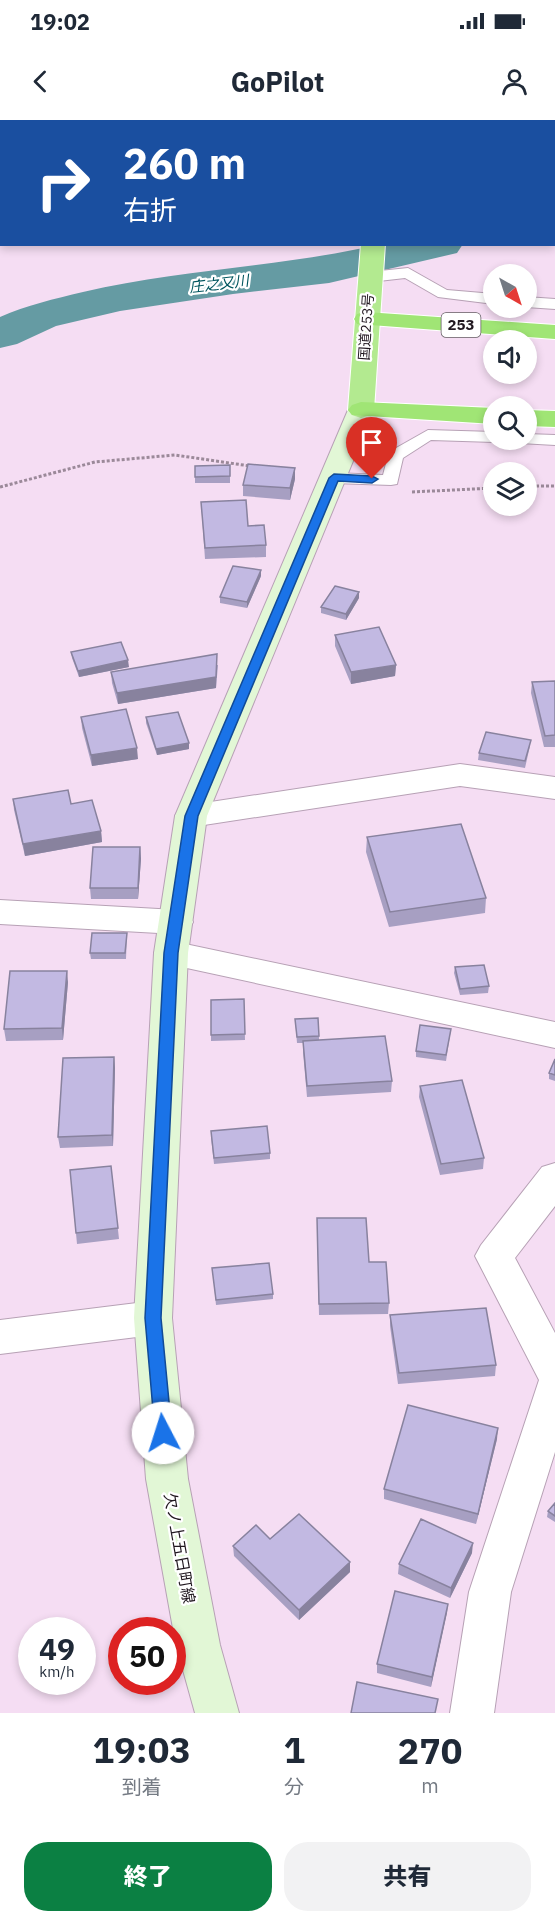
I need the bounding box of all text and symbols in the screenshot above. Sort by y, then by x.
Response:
text: 19:02 [30,7,90,36]
text: GoPilot [231,64,324,99]
icon: back [24,65,57,98]
icon: person [498,65,531,98]
text: 260 m [123,136,246,191]
icon: right [24,144,102,222]
text: 右折 [123,192,177,227]
north arrow [483,264,537,318]
map controls [483,264,537,516]
water label: 庄之又川 [188,270,252,297]
street label: 国道253号 [355,293,377,361]
road number: 253 [442,313,480,337]
button: sound [483,330,537,384]
button: search [483,396,537,450]
pin [346,417,397,479]
icon: arrive [355,426,388,459]
button: layers [483,462,537,516]
position arrow [131,1401,195,1465]
street label: 欠ノ上五日町線 [160,1491,200,1605]
speed limit sign: 50 [108,1617,186,1695]
text: 49 [39,1629,75,1668]
text: km/h [39,1662,75,1681]
text: 19:03 [93,1726,191,1773]
text: 1 [283,1726,305,1773]
text: 270 [398,1727,462,1774]
text: m [421,1772,439,1799]
text: 到着 [122,1773,162,1800]
text: 分 [284,1773,304,1800]
button: 終了 [24,1842,272,1911]
button: 共有 [284,1842,531,1911]

